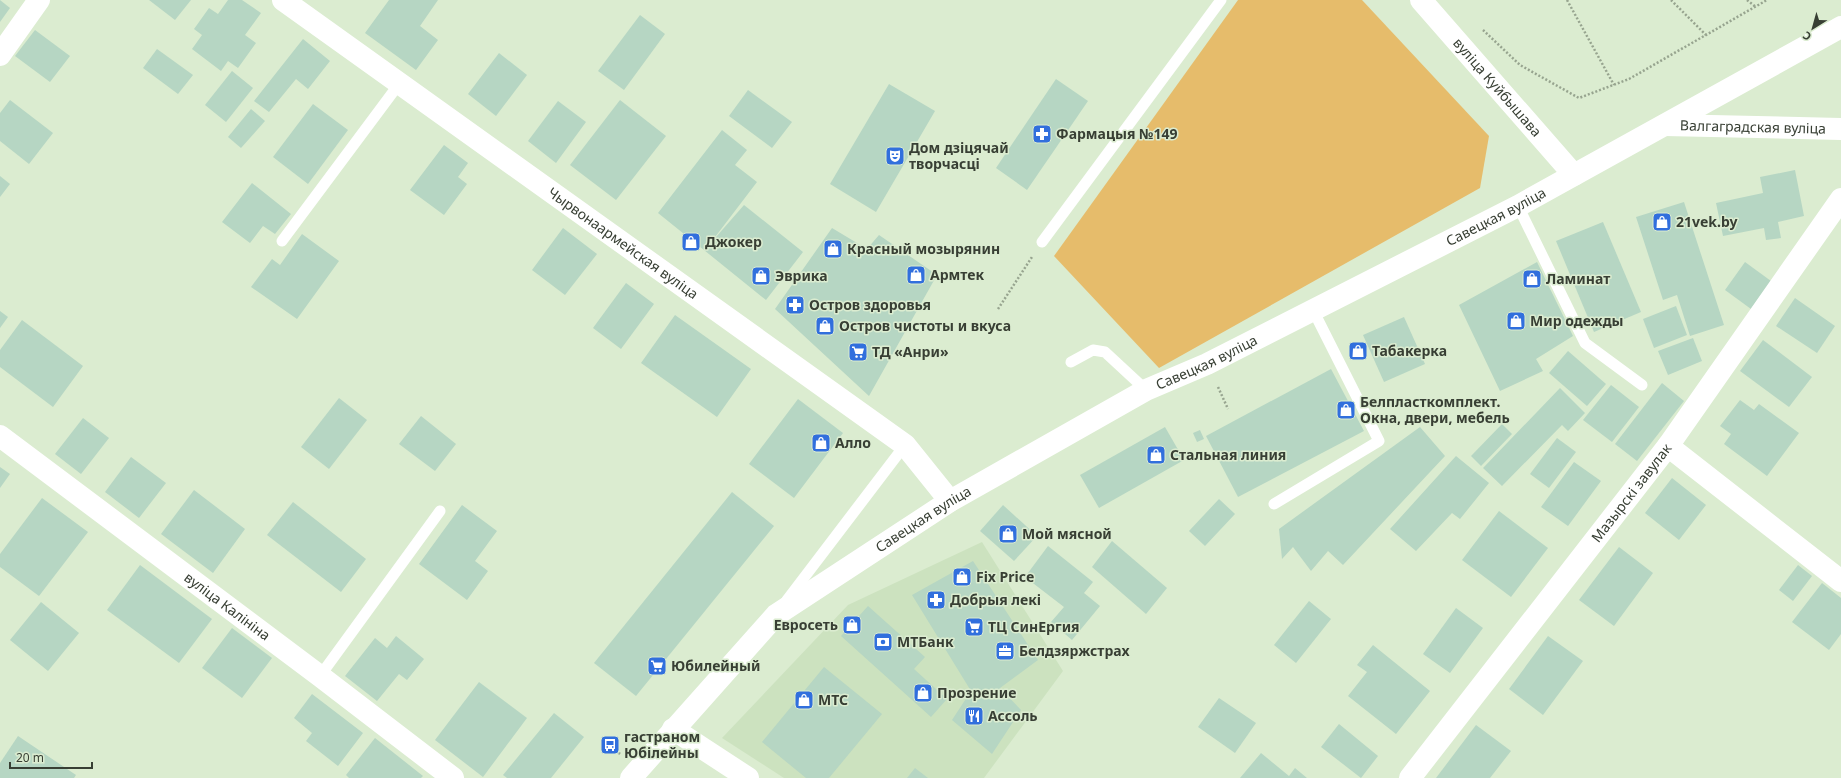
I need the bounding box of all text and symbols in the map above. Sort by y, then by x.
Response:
north arrow [1793,8,1833,48]
text: С [1799,28,1814,45]
street label: вуліца Куйбышава [1449,33,1546,141]
street label: Валгаградская вуліца [1680,115,1826,138]
pharmacy icon: Фармацыя №149 [1031,123,1053,145]
place label: Фармацыя №149 [1056,124,1178,143]
place label: Дом дзіцячай творчасці [909,138,1009,173]
theatre icon: Дом дзіцячай творчасці [884,145,906,167]
street label: Савецкая вуліца [1443,182,1549,250]
street label: Чырвонаармейская вуліца [544,183,702,303]
shop icon: 21vek.by [1651,211,1673,233]
place label: 21vek.by [1676,212,1738,231]
shop icon: Джокер [680,231,702,253]
place label: Джокер [705,232,762,251]
shop icon: Красный мозырянин [822,238,844,260]
place label: Красный мозырянин [847,239,1000,258]
shop icon: Армтек [905,264,927,286]
shop icon: Эврика [750,265,772,287]
place label: Армтек [930,265,984,284]
place label: Эврика [775,266,828,285]
shop icon: Ламинат [1521,268,1543,290]
place label: Ламинат [1546,269,1610,288]
pharmacy icon: Остров здоровья [784,294,806,316]
place label: Остров здоровья [809,295,931,314]
shop icon: Мир одежды [1505,310,1527,332]
place label: Мир одежды [1530,311,1624,330]
shop icon: Остров чистоты и вкуса [814,315,836,337]
place label: Остров чистоты и вкуса [839,316,1011,335]
street label: Савецкая вуліца [1153,330,1260,394]
shop icon: Табакерка [1347,340,1369,362]
supermarket icon: ТД «Анри» [847,341,869,363]
place label: Табакерка [1372,341,1447,360]
place label: ТД «Анри» [872,342,949,361]
place label: Белпласткомплект. Окна, двери, мебель [1360,392,1510,427]
shop icon: Белпласткомплект. Окна, двери, мебель [1335,399,1357,421]
shop icon: Алло [810,432,832,454]
place label: Алло [835,433,871,452]
street label: Мазырскі завулак [1587,439,1676,546]
shop icon: Стальная линия [1145,444,1167,466]
place label: Стальная линия [1170,445,1286,464]
street label: Савецкая вуліца [872,481,974,556]
shop icon: Мой мясной [997,523,1019,545]
place label: Мой мясной [1022,524,1112,543]
shop icon: Fix Price [951,566,973,588]
place label: Fix Price [976,567,1034,586]
street label: вуліца Калініна [181,568,274,644]
pharmacy icon: Добрыя лекі [925,589,947,611]
place label: Добрыя лекі [950,590,1041,609]
shop icon: Евросеть [841,614,863,636]
place label: Евросеть [774,615,838,634]
supermarket icon: ТЦ СинЕргия [963,616,985,638]
place label: ТЦ СинЕргия [988,617,1080,636]
bank icon: МТБанк [872,631,894,653]
place label: МТБанк [897,632,954,651]
office icon: Белдзяржстрах [994,640,1016,662]
place label: Белдзяржстрах [1019,641,1130,660]
supermarket icon: Юбилейный [646,655,668,677]
place label: Юбилейный [671,656,760,675]
shop icon: Прозрение [912,682,934,704]
place label: Прозрение [937,683,1016,702]
shop icon: МТС [793,689,815,711]
place label: МТС [818,690,848,709]
restaurant icon: Ассоль [963,705,985,727]
place label: Ассоль [988,706,1038,725]
place label: гастраном Юбілейны [624,727,700,762]
bus stop icon: гастраном Юбілейны [599,734,621,756]
scale bar [10,744,92,770]
text: 20 m [16,749,44,766]

